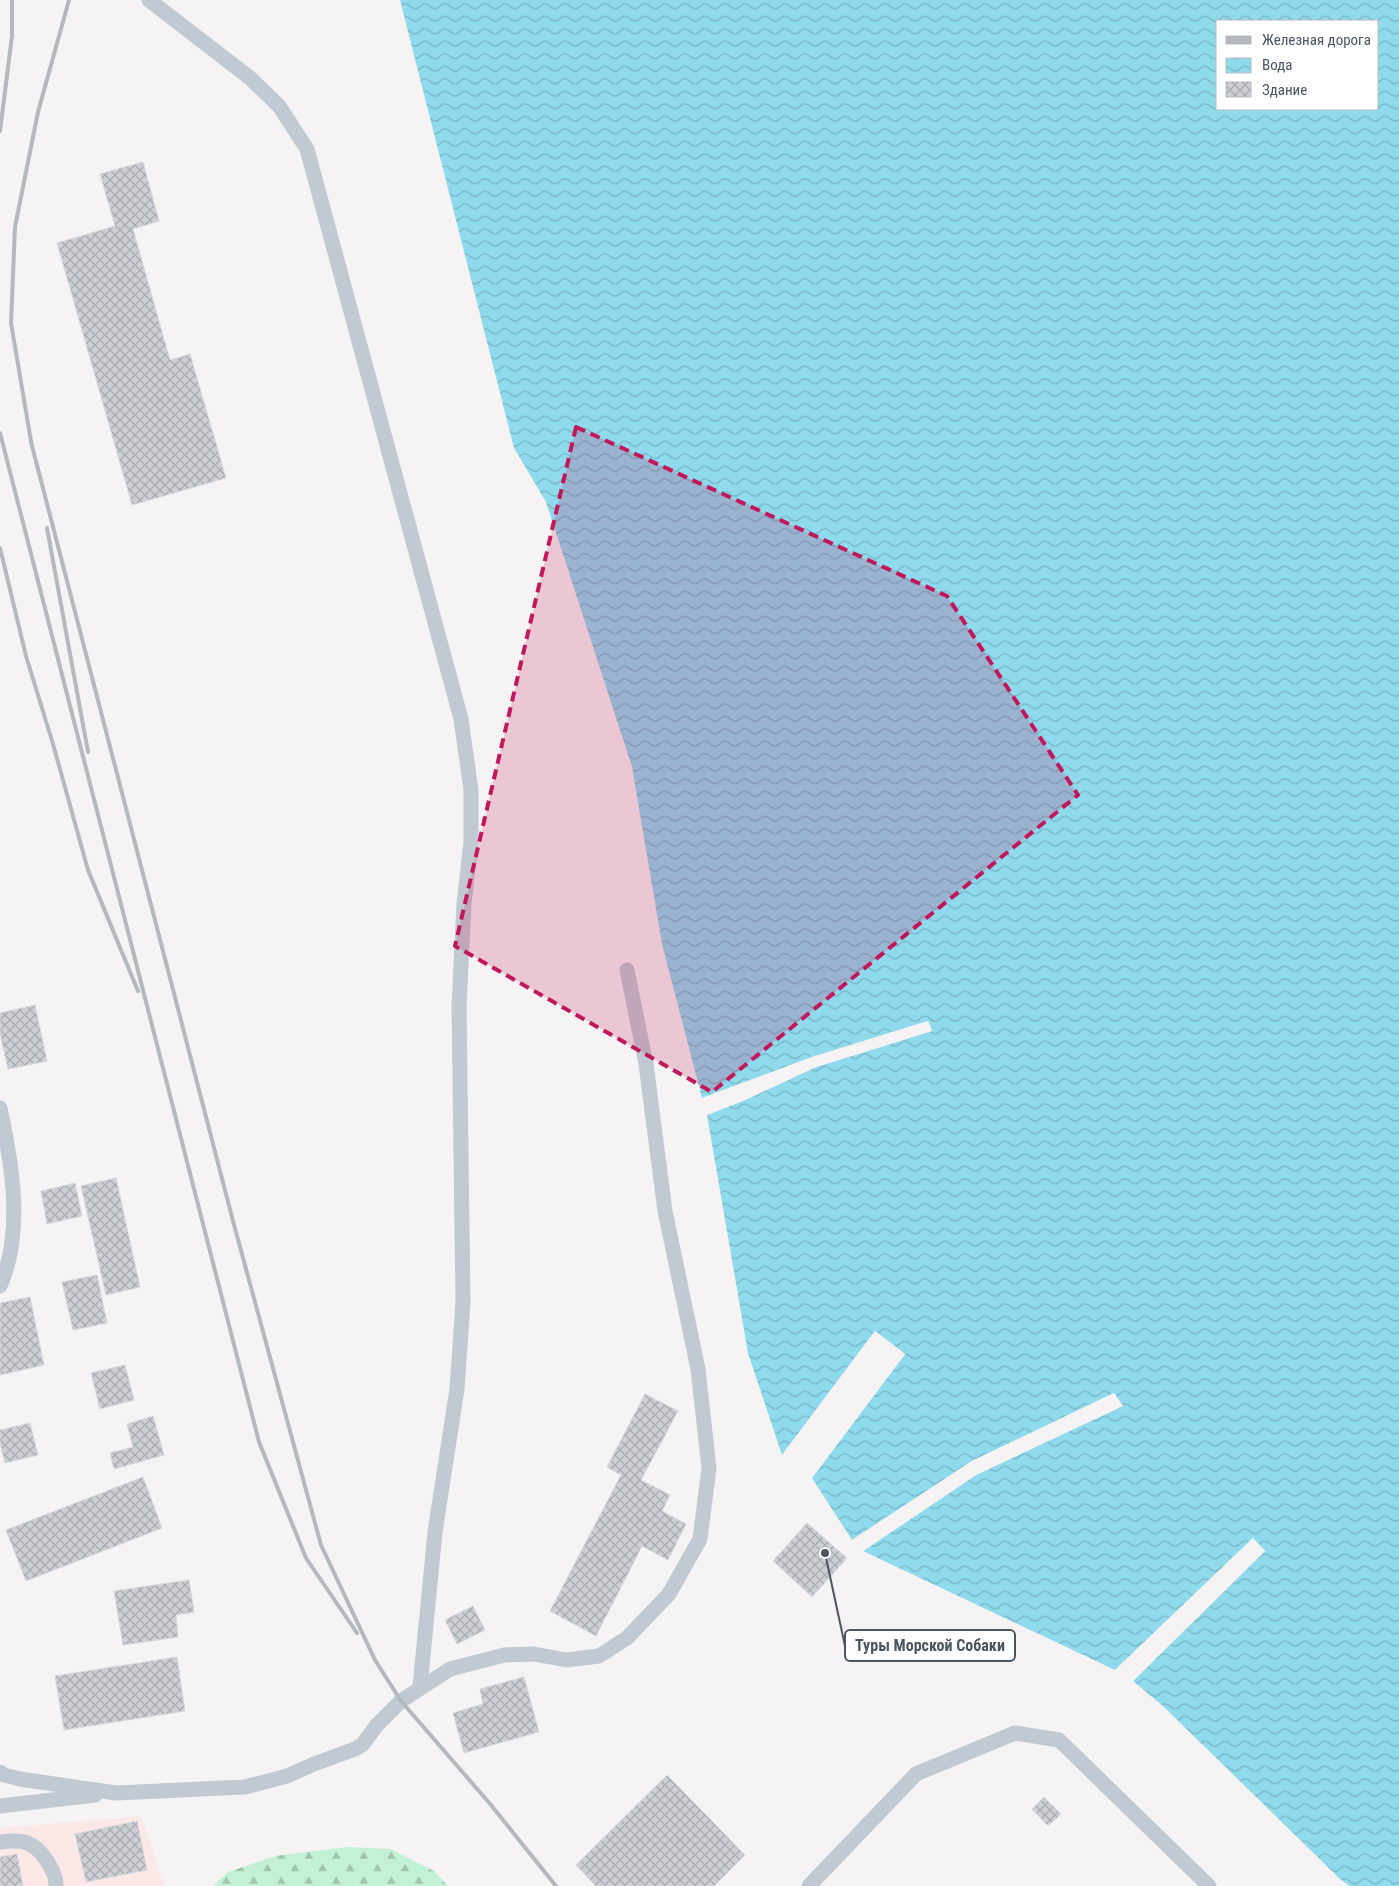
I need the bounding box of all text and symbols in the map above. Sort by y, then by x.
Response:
legend [1216,20,1379,110]
text: Железная дорога [1262,31,1371,49]
text: Вода [1262,56,1292,74]
text: Здание [1262,81,1307,99]
callout: Туры Морской Собаки [845,1630,1015,1661]
text: Туры Морской Собаки [855,1636,1005,1655]

